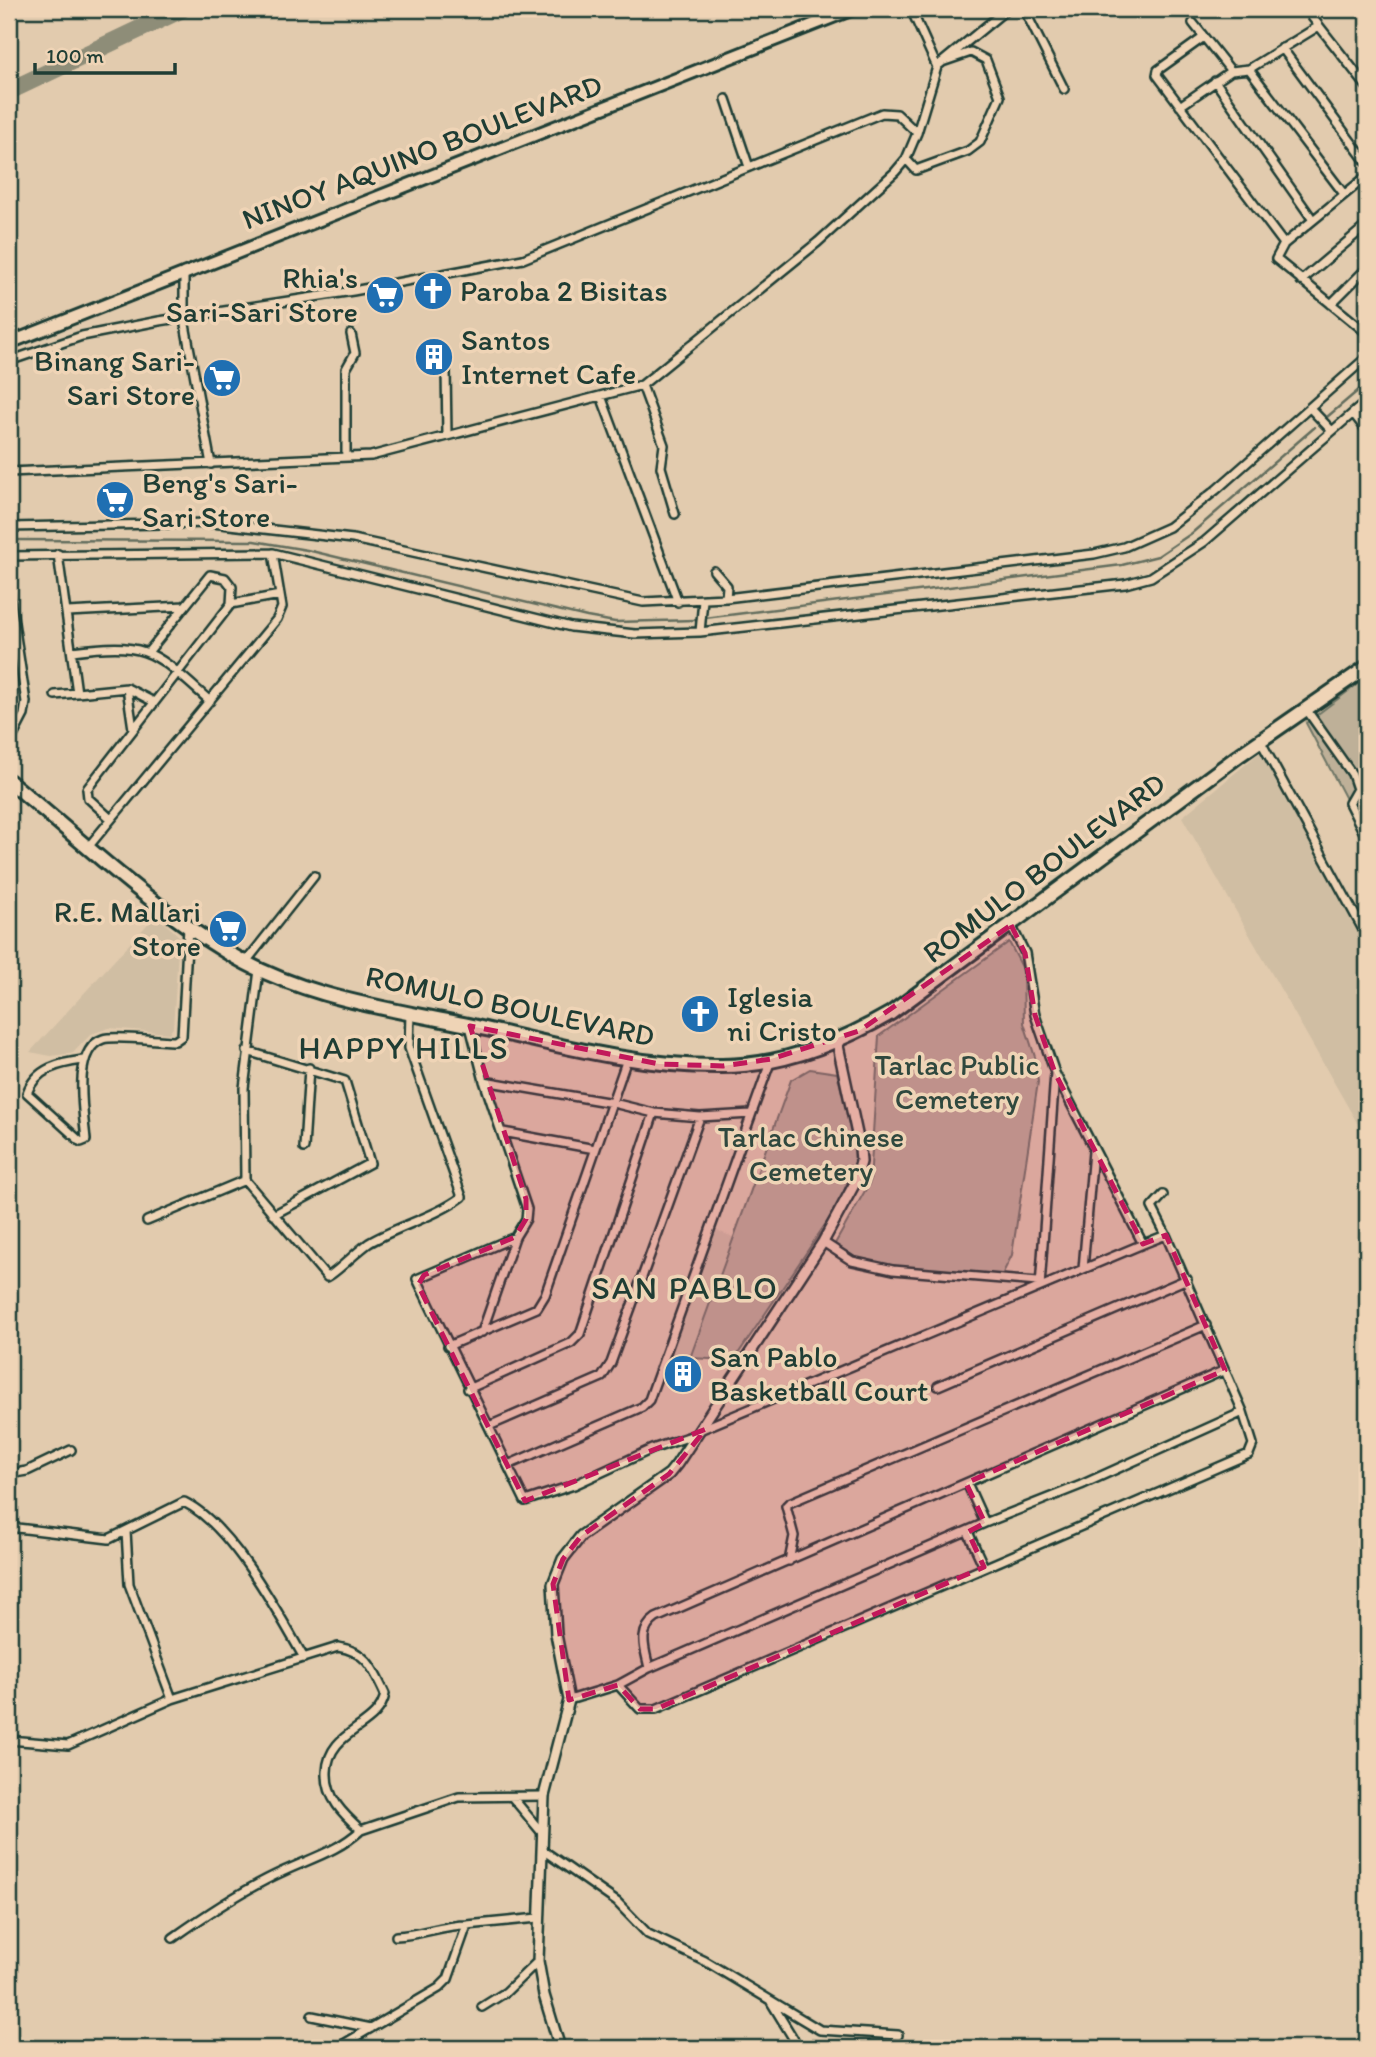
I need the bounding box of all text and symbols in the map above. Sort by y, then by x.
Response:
scale bar [35,32,175,76]
text: 100 m [46,43,104,68]
street label: NINOY AQUINO BOULEVARD [237,66,607,237]
place label: Rhia's Sari-Sari Store [166,259,358,330]
church icon: Paroba 2 Bisitas [412,270,454,312]
place label: Paroba 2 Bisitas [460,272,668,309]
supermarket icon: Rhia's Sari-Sari Store [364,274,406,316]
place label: Santos Internet Cafe [461,321,636,392]
building icon: Santos Internet Cafe [413,336,455,378]
place label: Binang Sari- Sari Store [34,342,195,413]
supermarket icon: Binang Sari- Sari Store [201,357,243,399]
place label: Beng's Sari- Sari Store [142,464,298,535]
supermarket icon: Beng's Sari- Sari Store [94,479,136,521]
street label: ROMULO BOULEVARD [915,764,1172,971]
place label: R.E. Mallari Store [54,893,201,964]
supermarket icon: R.E. Mallari Store [207,908,249,950]
street label: ROMULO BOULEVARD [362,957,658,1054]
place label: Iglesia ni Cristo [727,978,837,1049]
church icon: Iglesia ni Cristo [679,993,721,1035]
district label: HAPPY HILLS [299,1029,509,1067]
park label: Tarlac Public Cemetery [874,1046,1040,1117]
park label: Tarlac Chinese Cemetery [718,1118,904,1189]
district label: SAN PABLO [591,1268,779,1307]
place label: San Pablo Basketball Court [710,1338,928,1409]
building icon: San Pablo Basketball Court [662,1353,704,1395]

